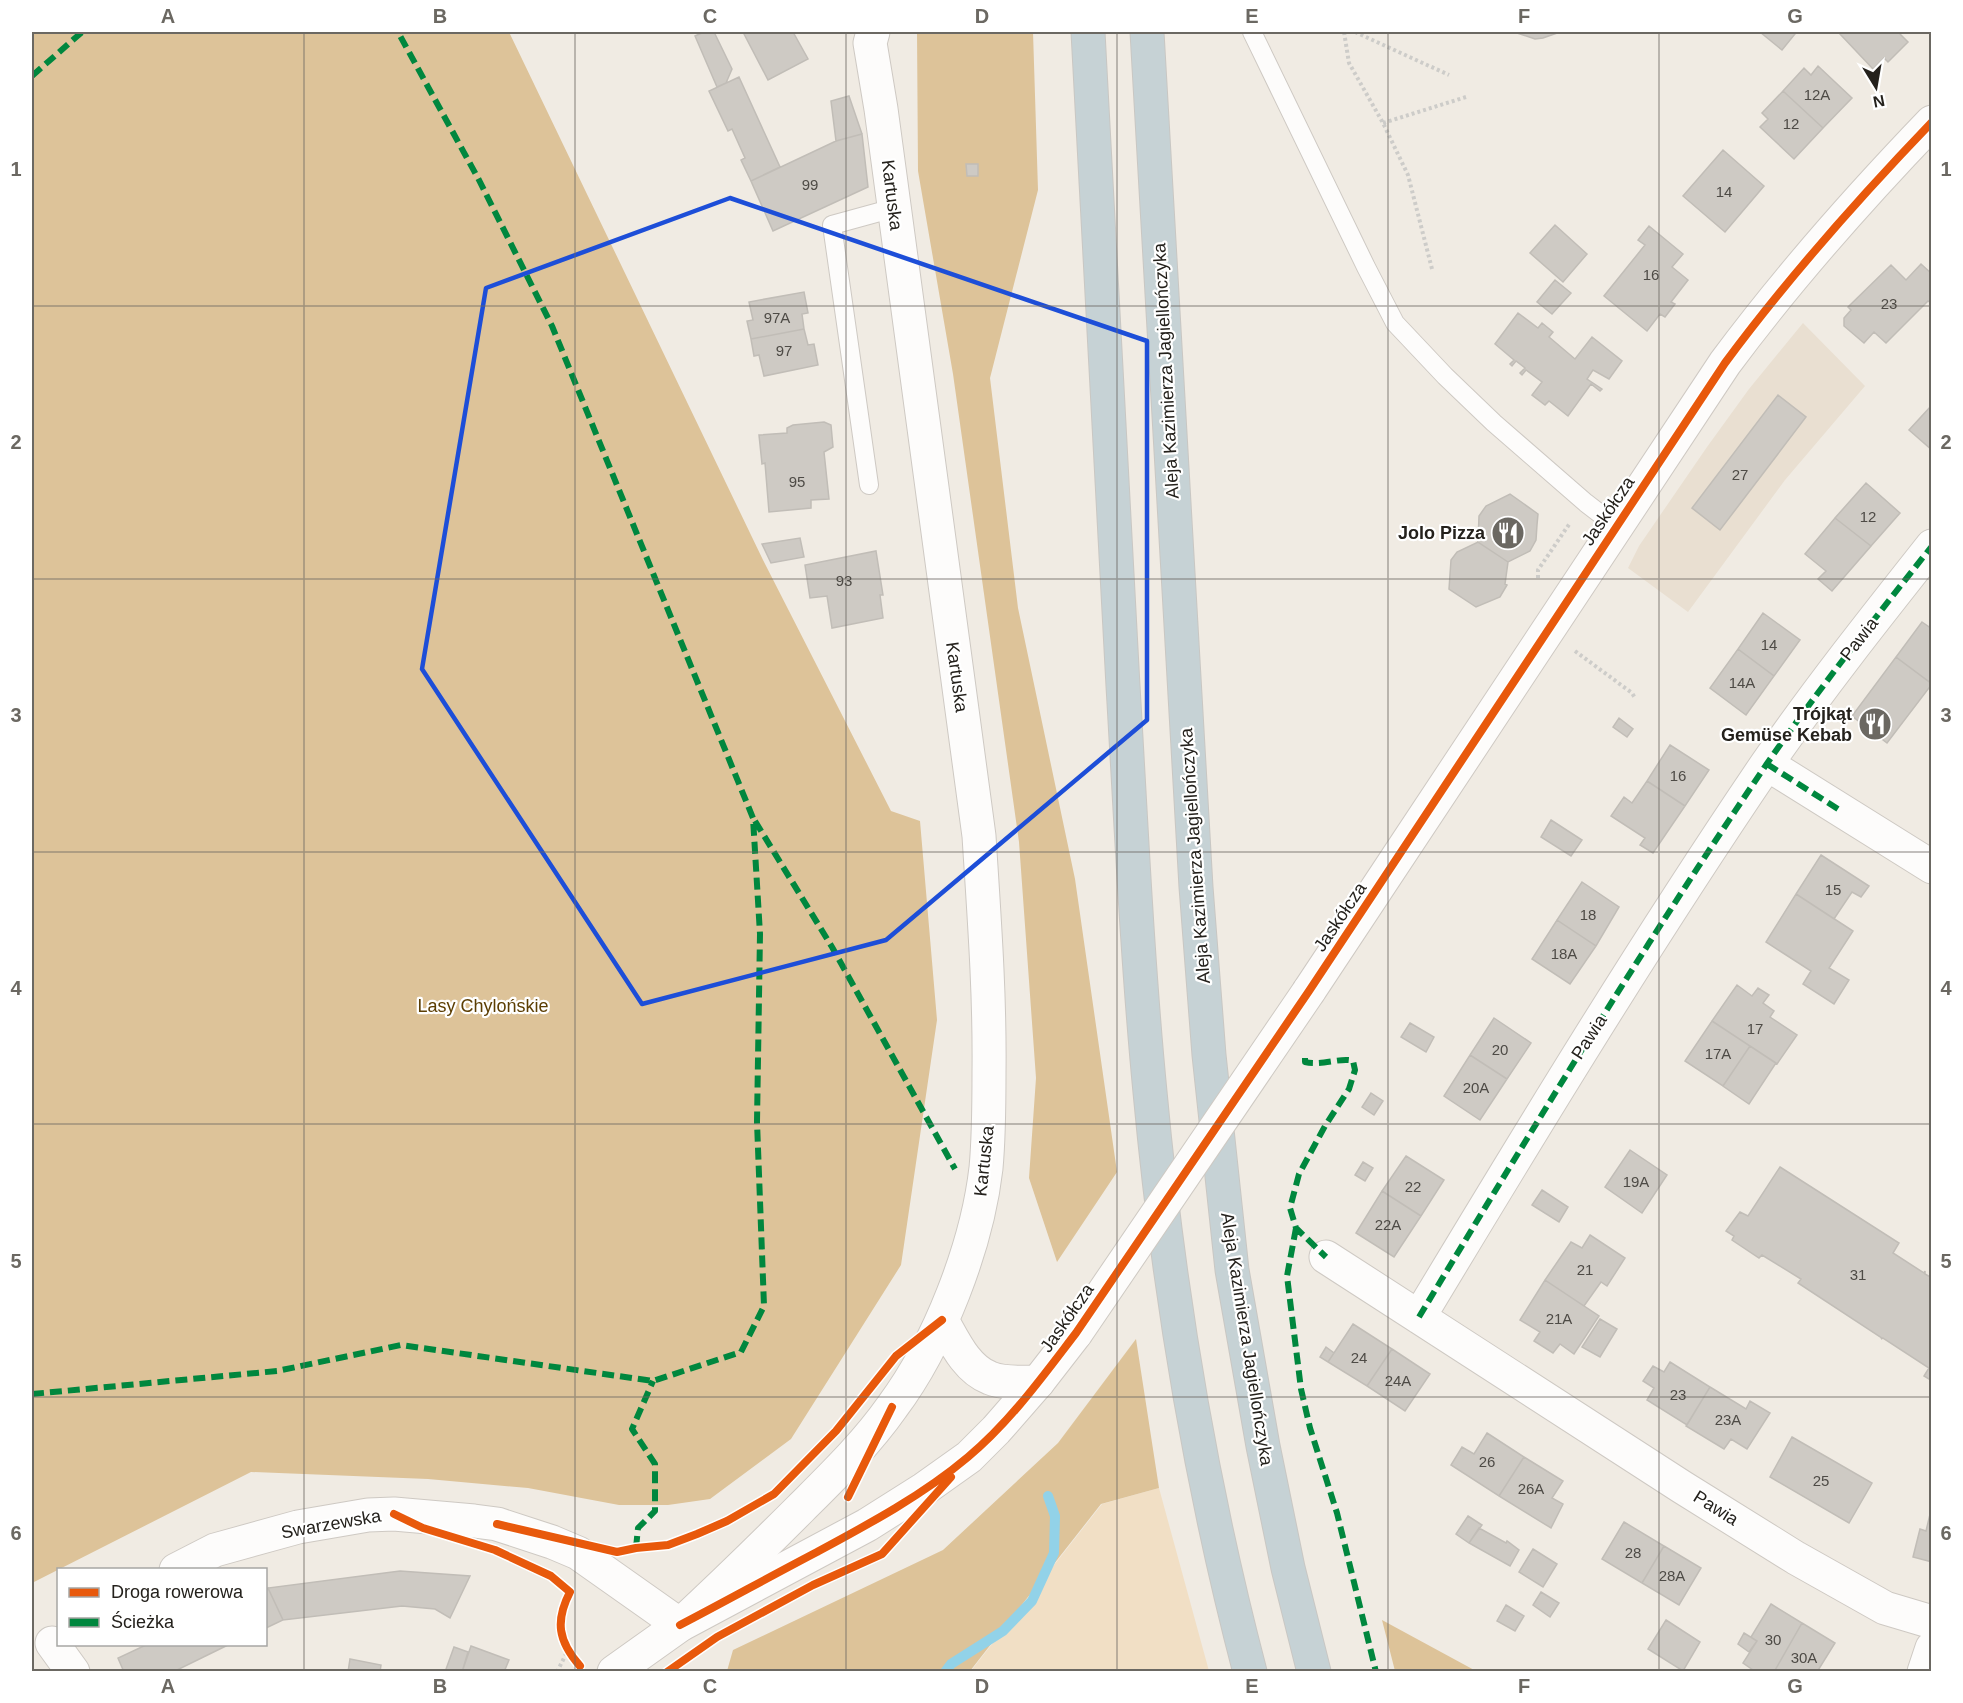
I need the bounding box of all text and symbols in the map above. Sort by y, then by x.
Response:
text: A [161,5,175,27]
text: B [433,5,447,27]
text: C [703,5,717,27]
text: D [975,5,989,27]
text: E [1245,5,1259,27]
text: F [1518,5,1530,27]
text: G [1787,5,1803,27]
north arrow [1846,57,1906,117]
house number: 12A [1804,86,1830,103]
text: N [1871,92,1886,111]
house number: 12 [1783,115,1799,132]
text: 1 [10,158,22,180]
text: 1 [1940,158,1952,180]
street label: Kartuska [878,159,906,232]
house number: 99 [802,176,818,193]
house number: 14 [1716,183,1732,200]
street label: Aleja Kazimierza Jagiellończyka [1149,242,1183,499]
house number: 16 [1643,266,1659,283]
house number: 23 [1881,295,1897,312]
house number: 97A [764,309,790,326]
house number: 97 [776,342,792,359]
text: 2 [10,431,22,453]
text: 2 [1940,431,1952,453]
house number: 27 [1732,466,1748,483]
street label: Jaskółcza [1578,472,1639,549]
house number: 95 [789,473,805,490]
house number: 12 [1860,508,1876,525]
restaurant icon: Jolo Pizza [1490,515,1526,551]
place label: Jolo Pizza [1398,523,1486,543]
house number: 93 [836,572,852,589]
street label: Pawia [1836,613,1883,664]
house number: 14 [1761,636,1777,653]
street label: Kartuska [942,640,972,715]
house number: 14A [1729,674,1755,691]
text: 3 [10,704,22,726]
place label: Trójkąt Gemüse Kebab [1721,704,1852,745]
text: 3 [1940,704,1952,726]
restaurant icon: Trójkąt Gemüse Kebab [1857,706,1893,742]
street label: Aleja Kazimierza Jagiellończyka [1176,727,1214,984]
house number: 16 [1670,767,1686,784]
street label: Jaskółcza [1310,878,1371,955]
house number: 15 [1825,881,1841,898]
house number: 18 [1580,906,1596,923]
house number: 18A [1551,945,1577,962]
text: 4 [10,977,22,999]
text: 4 [1940,977,1952,999]
park label: Lasy Chylońskie [417,996,549,1016]
street label: Pawia [1567,1010,1611,1063]
house number: 17 [1747,1020,1763,1037]
house number: 20 [1492,1041,1508,1058]
house number: 17A [1705,1045,1731,1062]
house number: 20A [1463,1079,1489,1096]
street label: Kartuska [970,1124,998,1197]
house number: 19A [1623,1173,1649,1190]
house number: 22 [1405,1178,1421,1195]
street label: Aleja Kazimierza Jagiellończyka [1217,1211,1277,1468]
house number: 22A [1375,1216,1401,1233]
text: 5 [10,1250,22,1272]
text: 5 [1940,1250,1952,1272]
house number: 21 [1577,1261,1593,1278]
house number: 31 [1850,1266,1866,1283]
street label: Jaskółcza [1036,1279,1098,1356]
house number: 21A [1546,1310,1572,1327]
house number: 24 [1351,1349,1367,1366]
house number: 24A [1385,1372,1411,1389]
house number: 23 [1670,1386,1686,1403]
house number: 23A [1715,1411,1741,1428]
house number: 26 [1479,1453,1495,1470]
house number: 25 [1813,1472,1829,1489]
house number: 26A [1518,1480,1544,1497]
street label: Pawia [1690,1487,1743,1530]
street label: Swarzewska [280,1505,383,1543]
text: 6 [10,1522,22,1544]
text: 6 [1940,1522,1952,1544]
house number: 28 [1625,1544,1641,1561]
house number: 28A [1659,1567,1685,1584]
legend [57,1568,267,1646]
text: Droga rowerowa [111,1582,244,1602]
text: Ścieżka [111,1611,175,1632]
house number: 30 [1765,1631,1781,1648]
house number: 30A [1791,1649,1817,1666]
text: A [161,1675,175,1697]
text: B [433,1675,447,1697]
text: C [703,1675,717,1697]
text: D [975,1675,989,1697]
text: E [1245,1675,1259,1697]
text: F [1518,1675,1530,1697]
text: G [1787,1675,1803,1697]

